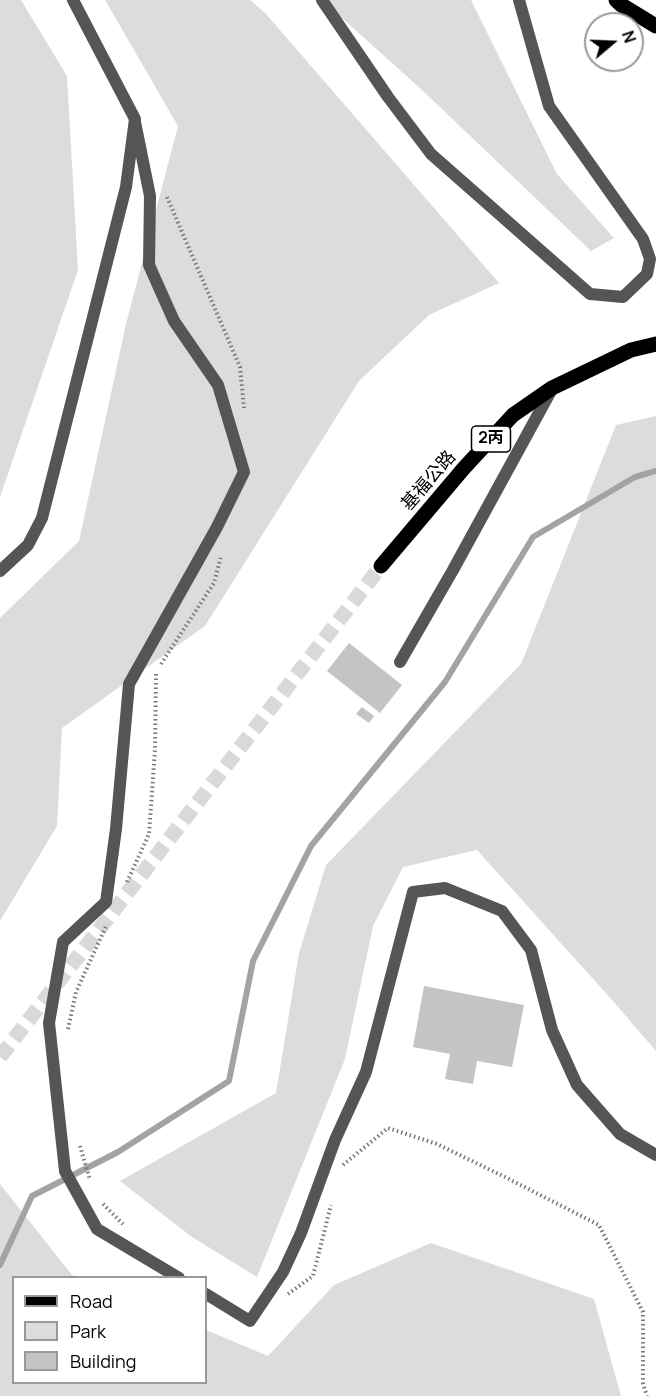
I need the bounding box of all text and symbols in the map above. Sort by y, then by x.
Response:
north arrow [584,12,644,72]
text: N [617,28,641,46]
road number: 2丙 [472,426,510,452]
street label: 基福公路 [397,447,461,515]
legend [12,1276,207,1384]
text: Road [70,1289,113,1313]
text: Park [70,1319,106,1343]
text: Building [70,1349,136,1373]

